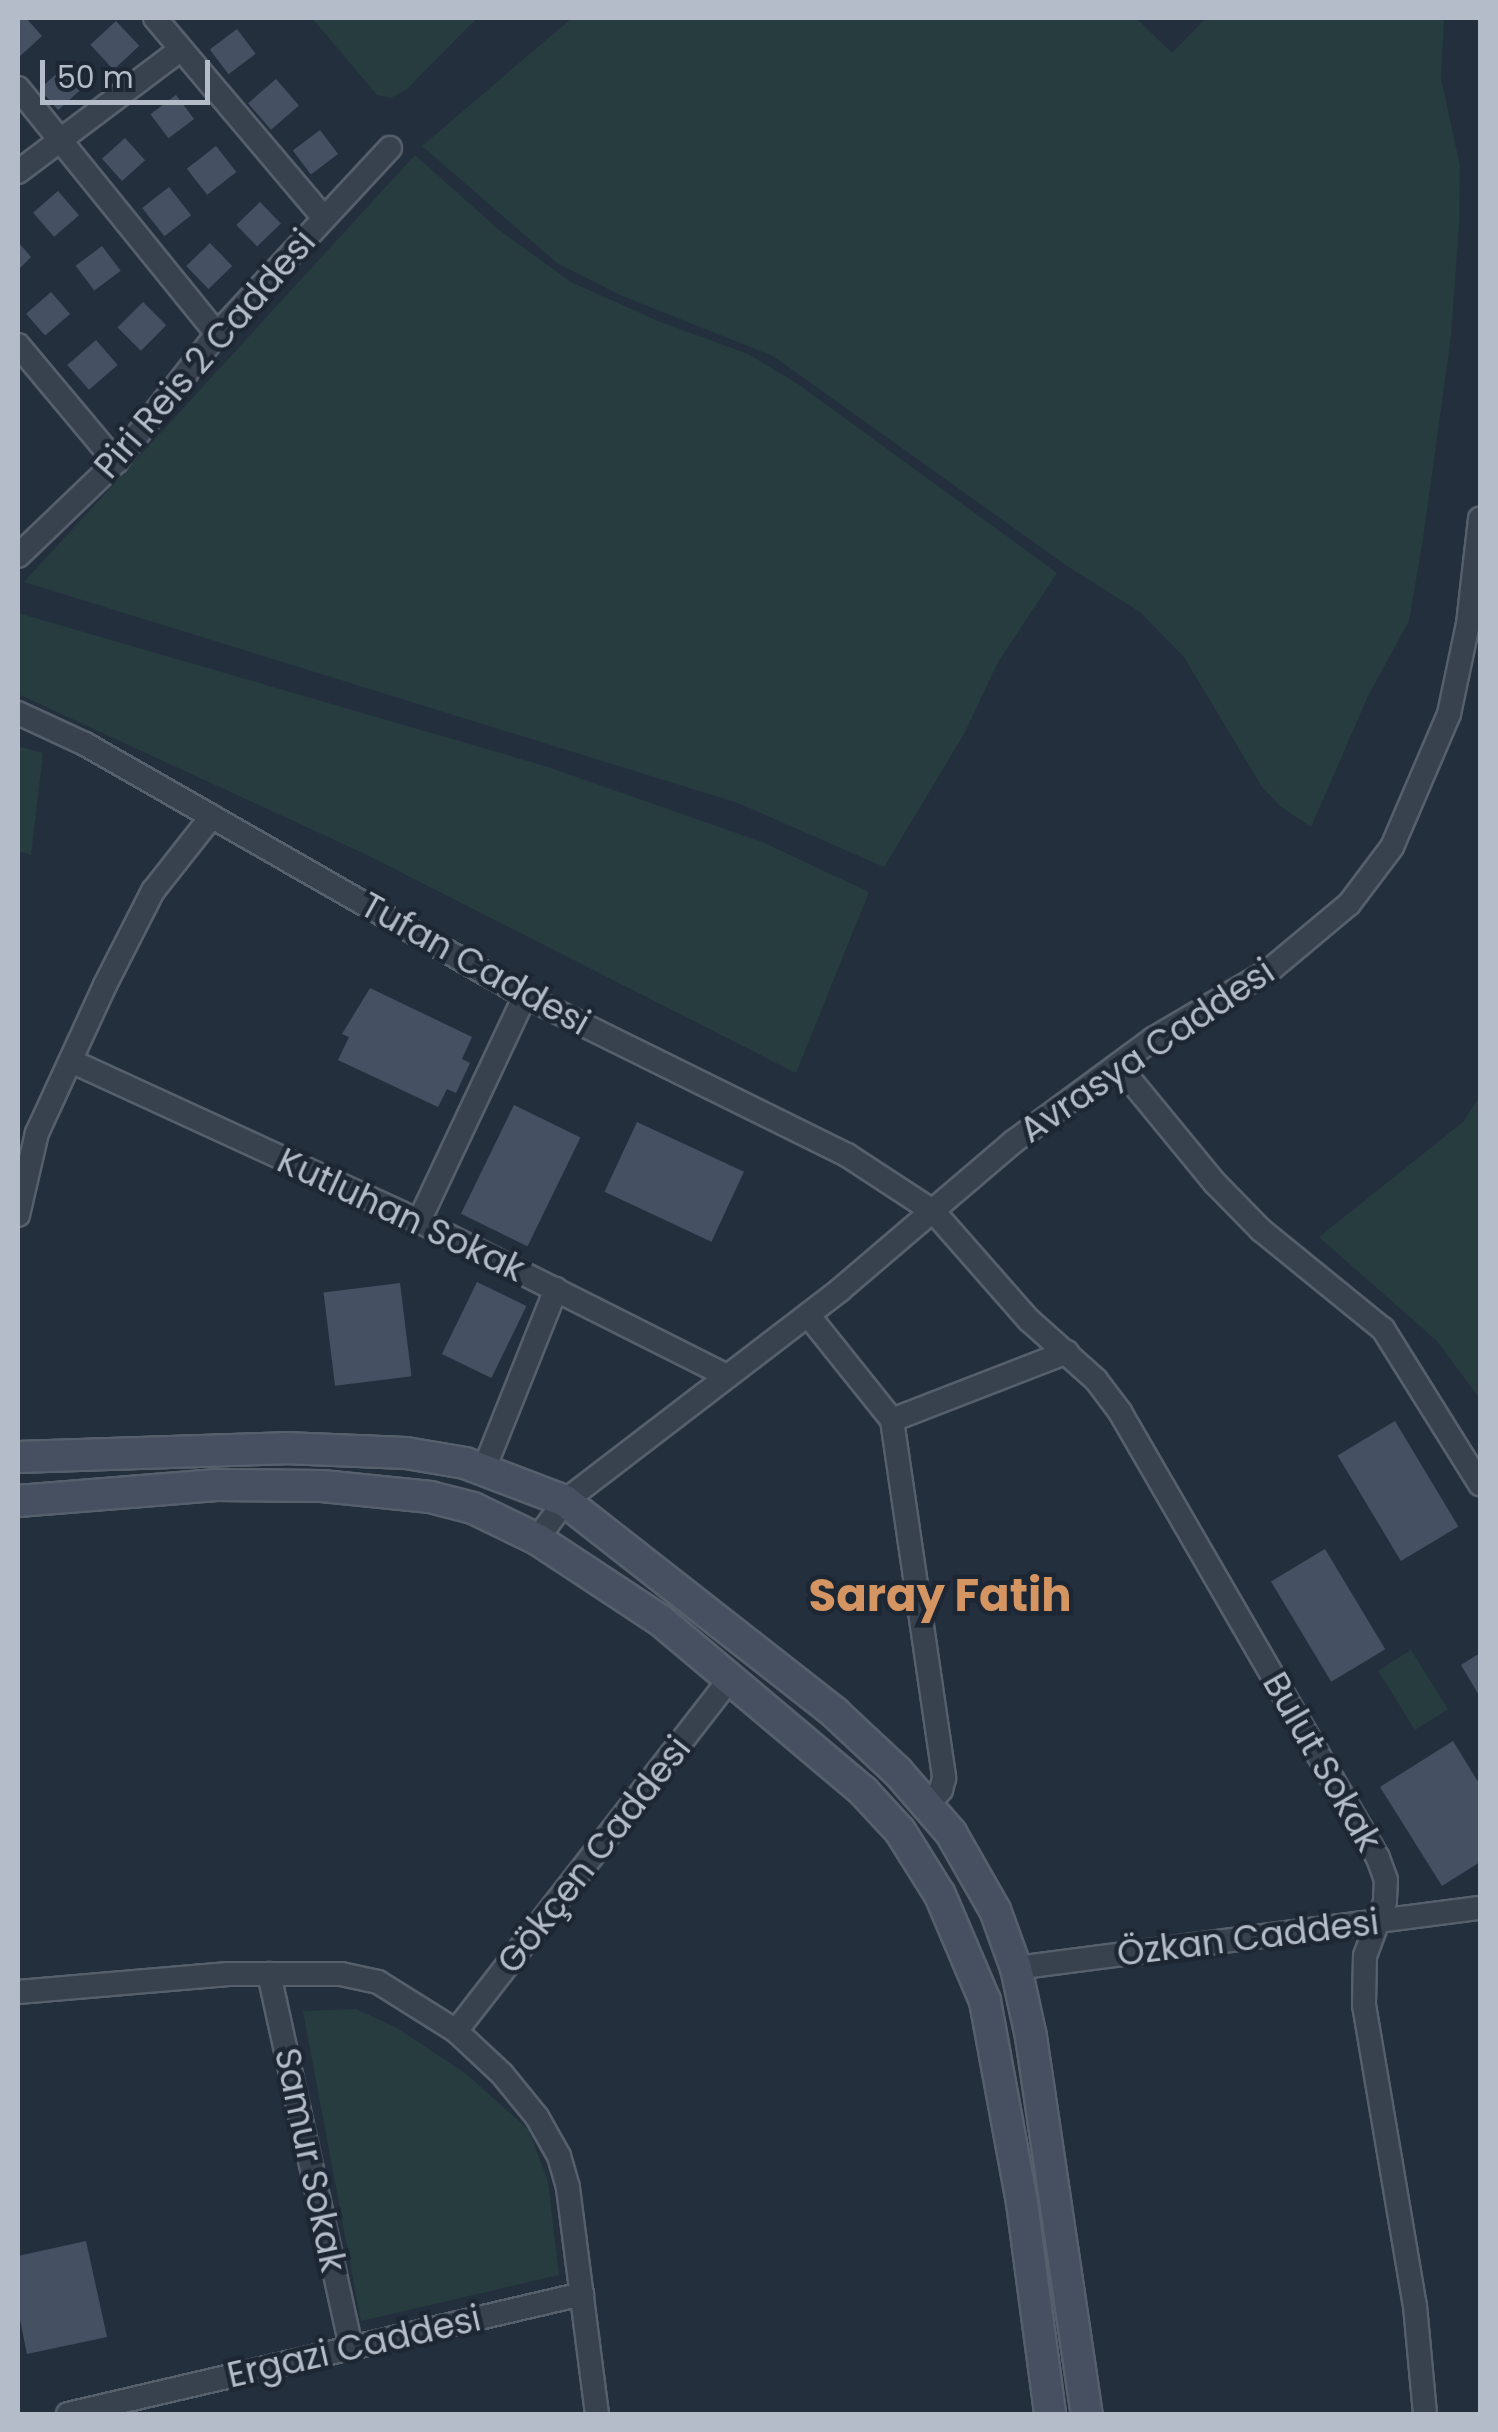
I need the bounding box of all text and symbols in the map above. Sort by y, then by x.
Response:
scale bar [45,40,215,102]
text: 50 m [57,56,134,99]
street label: Piri Reis 2 Caddesi [86,221,324,487]
street label: Tufan Caddesi [353,884,597,1044]
street label: Avrasya Caddesi [1012,950,1282,1152]
street label: Kutluhan Sokak [271,1139,531,1291]
district label: Saray Fatih [808,1569,1072,1623]
street label: Bulut Sokak [1254,1665,1390,1859]
street label: Gökçen Caddesi [489,1728,699,1982]
street label: Özkan Caddesi [1115,1901,1381,1975]
street label: Samur Sokak [266,2044,354,2276]
street label: Ergazi Caddesi [223,2297,485,2397]

